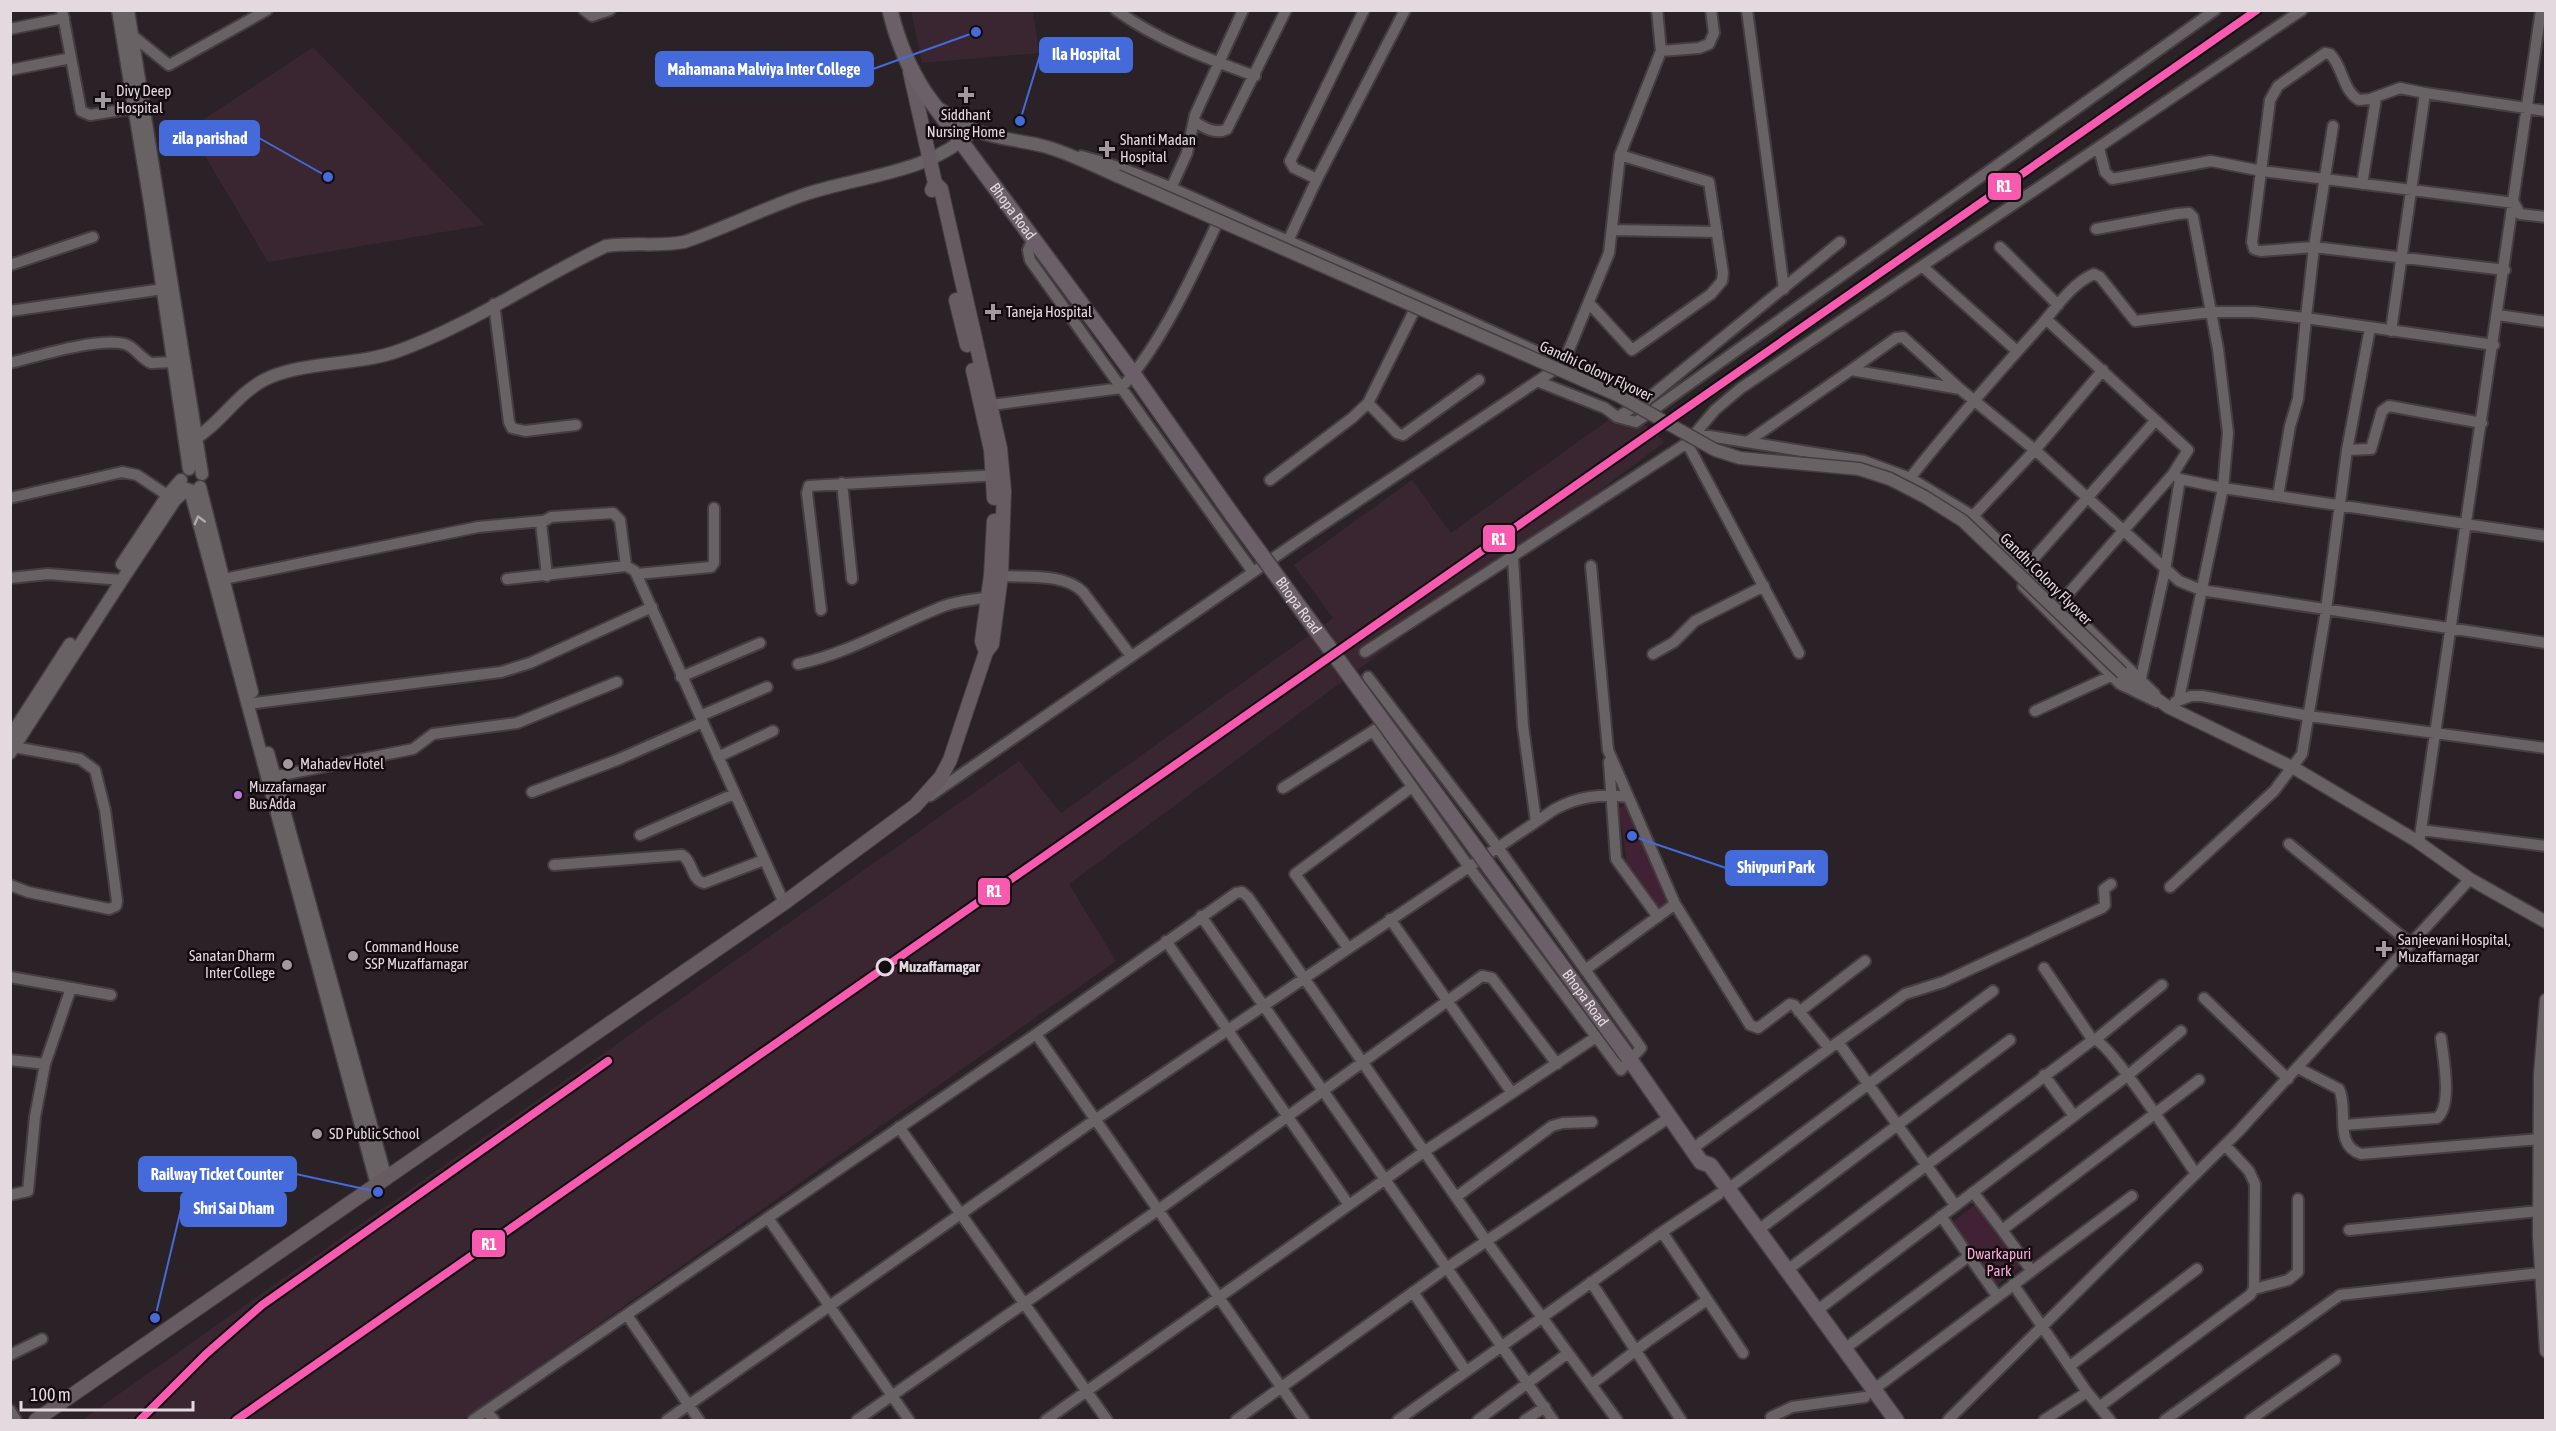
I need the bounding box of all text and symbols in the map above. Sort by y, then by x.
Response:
callout: Ila Hospital [1040,38,1132,72]
text: Ila Hospital [1052,45,1121,63]
callout: Mahamana Malviya Inter College [656,52,873,86]
text: Mahamana Malviya Inter College [668,60,860,78]
place label: Divy Deep Hospital [116,82,171,116]
marker: Siddhant Nursing Home [957,86,975,104]
marker: Divy Deep Hospital [94,91,112,109]
place label: Siddhant Nursing Home [927,106,1005,140]
callout: zila parishad [160,121,259,155]
text: zila parishad [172,129,248,147]
place label: Shanti Madan Hospital [1120,131,1196,165]
marker: Shanti Madan Hospital [1098,140,1116,158]
line badge: R1 [1987,172,2022,201]
text: R1 [1996,177,2012,195]
street label: Bhopa Road [987,179,1040,243]
marker: Taneja Hospital [984,303,1002,321]
place label: Taneja Hospital [1006,303,1092,320]
street label: Gandhi Colony Flyover [1537,337,1656,404]
one-way arrow [193,515,206,525]
line badge: R1 [1482,524,1516,553]
street label: Gandhi Colony Flyover [1997,529,2096,628]
text: R1 [1491,530,1507,548]
street label: Bhopa Road [1272,574,1325,637]
place label: Mahadev Hotel [300,755,384,772]
marker: Mahadev Hotel [281,757,295,771]
place label: Muzzafarnagar Bus Adda [249,779,327,812]
marker: Muzzafarnagar Bus Adda [232,789,244,801]
callout: Shivpuri Park [1726,851,1827,885]
text: Shivpuri Park [1737,858,1816,876]
line badge: R1 [977,877,1011,906]
text: R1 [986,882,1002,900]
place label: Sanjeevani Hospital, Muzaffarnagar [2398,931,2511,965]
place label: Command House SSP Muzaffarnagar [365,938,469,972]
marker: Sanjeevani Hospital, Muzaffarnagar [2375,940,2393,958]
place label: Sanatan Dharm Inter College [189,947,275,981]
marker: Command House SSP Muzaffarnagar [346,949,360,963]
marker: Sanatan Dharm Inter College [280,958,294,972]
marker: Muzaffarnagar [876,958,894,976]
place label: Muzaffarnagar [899,958,981,975]
street label: Bhopa Road [1559,966,1612,1030]
place label: SD Public School [329,1125,420,1142]
marker: SD Public School [310,1127,324,1141]
callout: Railway Ticket Counter [139,1157,296,1191]
text: Railway Ticket Counter [151,1165,284,1183]
callout: Shri Sai Dham [181,1192,286,1226]
text: Shri Sai Dham [194,1199,274,1217]
line badge: R1 [471,1229,506,1258]
text: R1 [481,1235,497,1253]
park label: Dwarkapuri Park [1967,1245,2031,1279]
scale bar [21,1374,194,1412]
text: 100 m [30,1384,71,1405]

